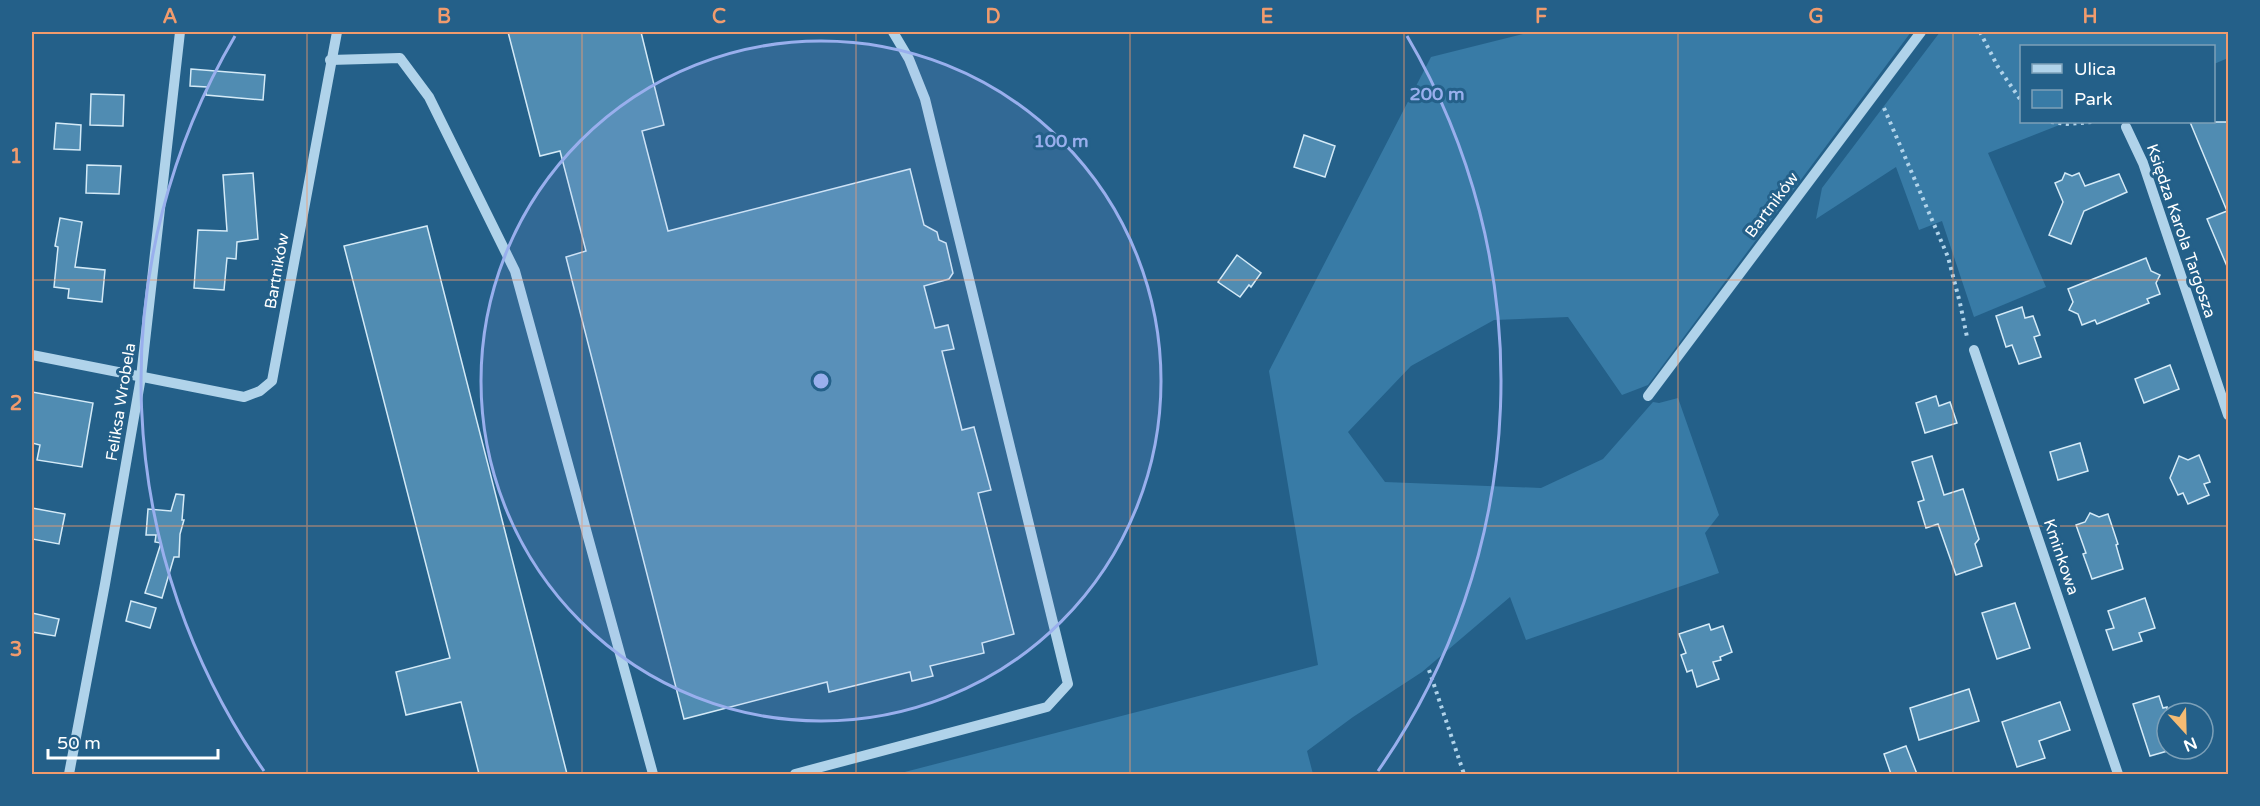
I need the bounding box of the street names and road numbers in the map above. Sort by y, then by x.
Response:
street label: Księdza Karola Targosza [2142,141,2220,321]
street label: Bartników [1741,168,1803,242]
street label: Bartników [260,231,294,311]
street label: Feliksa Wrobela [102,341,140,463]
street label: Kminkowa [2039,516,2083,598]

